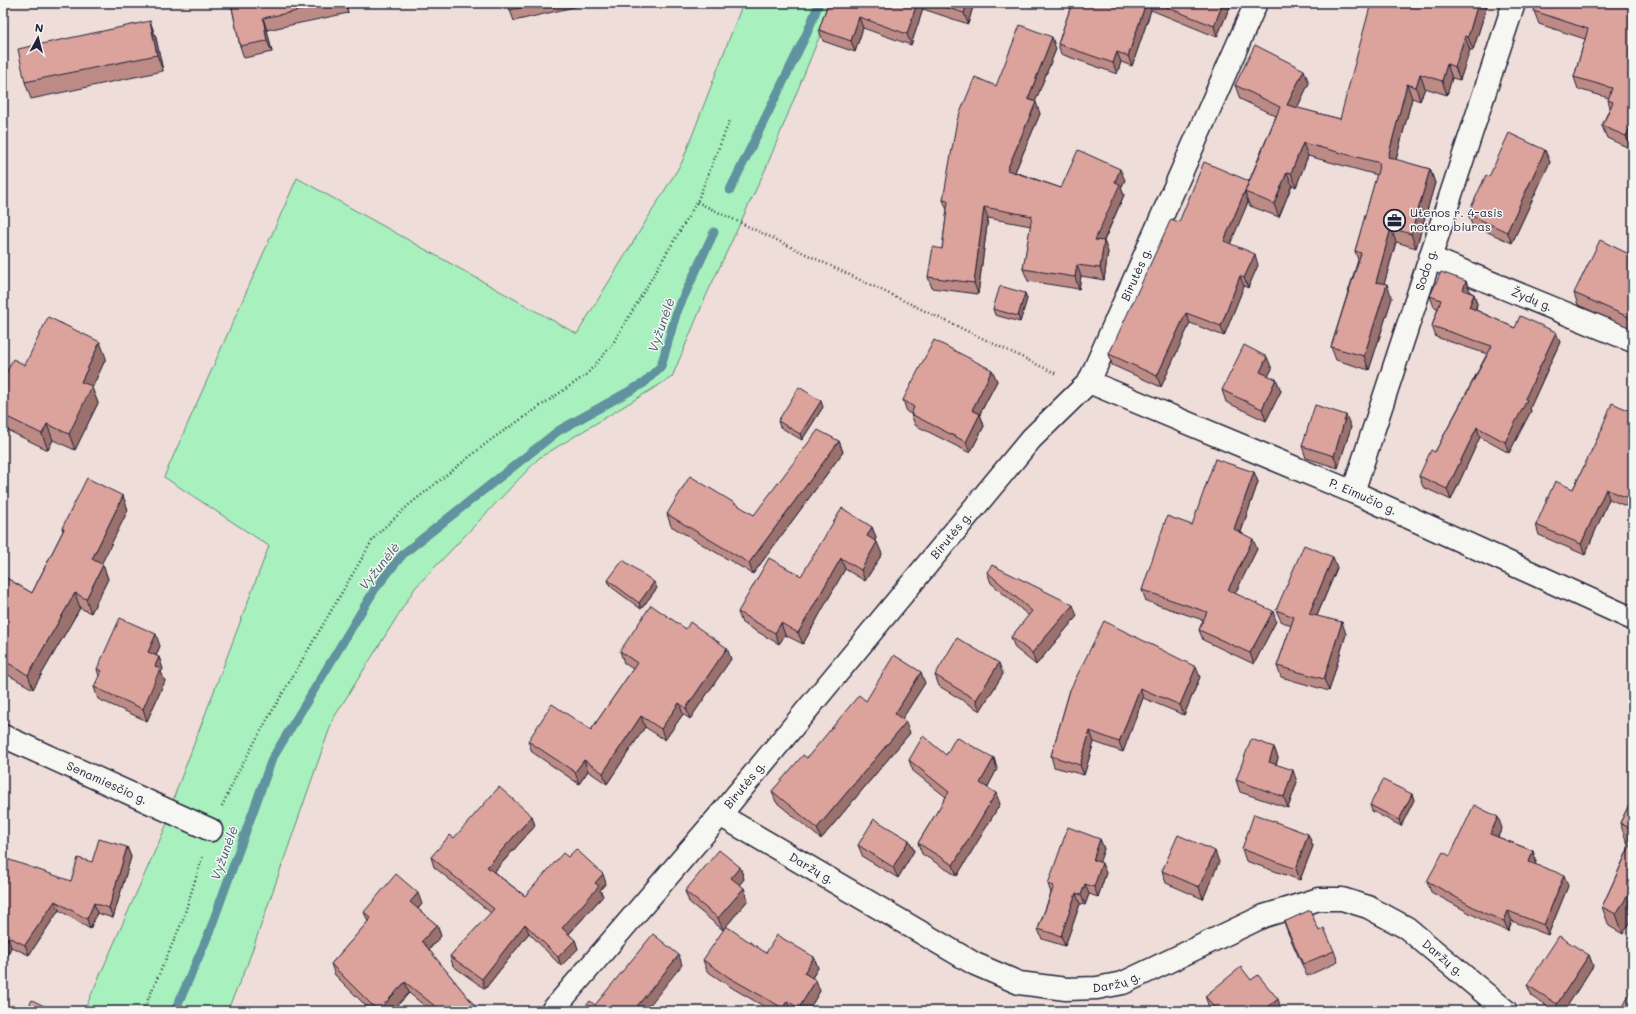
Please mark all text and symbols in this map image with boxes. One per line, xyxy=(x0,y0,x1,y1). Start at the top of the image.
north arrow xyxy=(18,18,58,58)
text: N xyxy=(34,20,44,36)
place label: Utenos r. 4-asis notaro biuras xyxy=(1410,204,1503,234)
office icon: Utenos r. 4-asis notaro biuras xyxy=(1381,207,1407,233)
street label: Birutės g. xyxy=(1117,245,1154,303)
street label: Sodo g. xyxy=(1411,247,1440,292)
street label: Žydų g. xyxy=(1509,283,1555,314)
water label: Vyžunėlė xyxy=(643,295,678,354)
street label: P. Eimučio g. xyxy=(1327,474,1400,518)
street label: Birutės g. xyxy=(926,508,975,562)
water label: Vyžunėlė xyxy=(354,538,403,593)
street label: Senamiesčio g. xyxy=(64,757,150,807)
street label: Birutės g. xyxy=(720,757,768,811)
water label: Vyžunėlė xyxy=(206,823,241,882)
street label: Daržų g. xyxy=(787,848,837,887)
street label: Daržų g. xyxy=(1419,935,1467,979)
street label: Daržų g. xyxy=(1092,967,1143,995)

